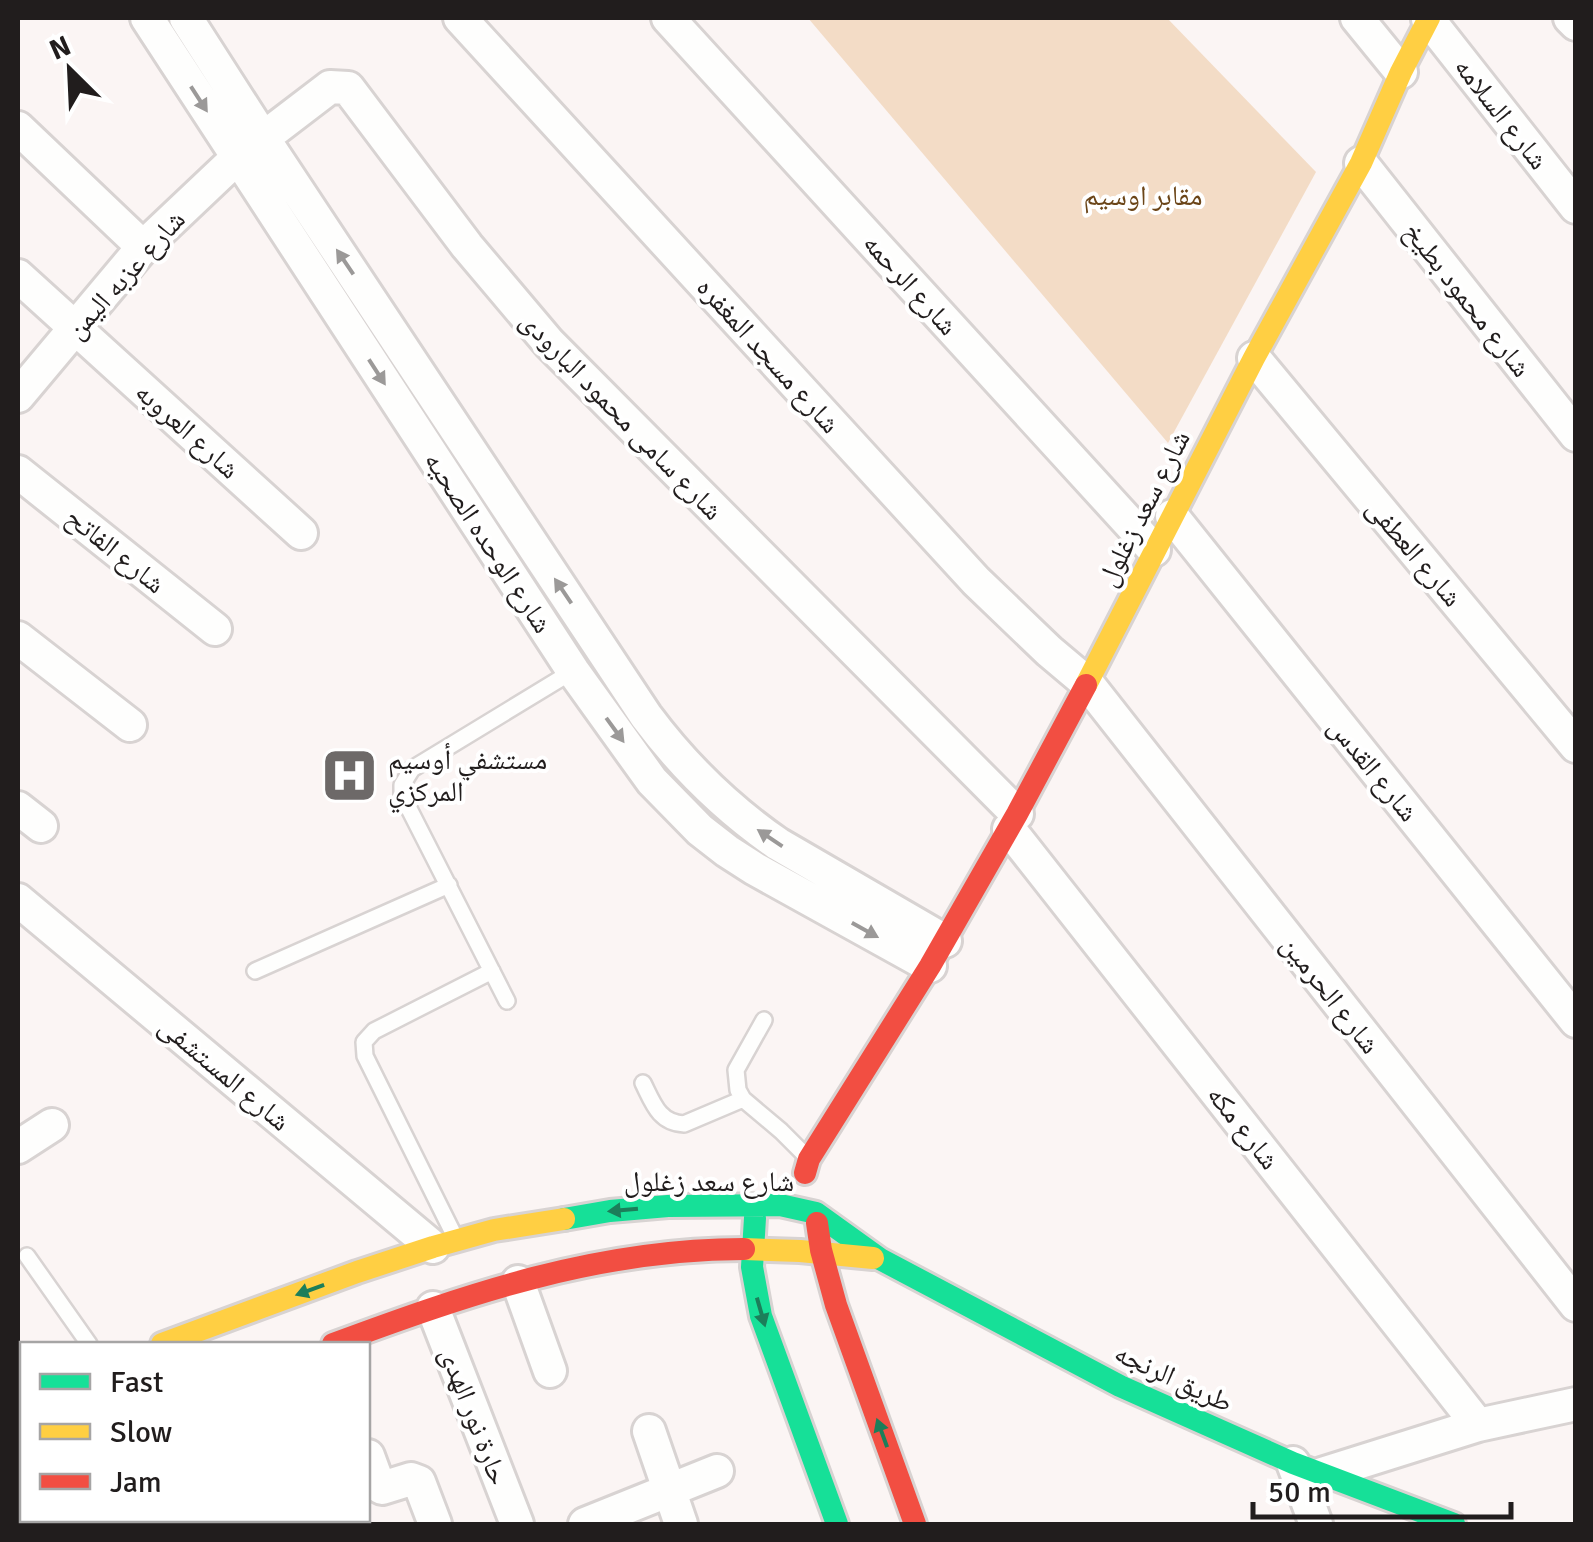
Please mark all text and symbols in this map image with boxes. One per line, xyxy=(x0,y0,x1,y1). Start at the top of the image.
north arrow xyxy=(20,20,120,120)
text: N xyxy=(44,29,76,68)
street label: شارع السلامه xyxy=(1447,51,1556,177)
one-way arrow xyxy=(190,86,208,113)
park label: مقابر اوسيم xyxy=(1084,179,1202,214)
street label: شارع عزبه اليمن xyxy=(59,203,193,346)
street label: شارع محمود بطيخ xyxy=(1396,215,1538,384)
street label: شارع الرحمه xyxy=(856,227,965,343)
one-way arrow xyxy=(336,248,355,276)
street label: شارع مسجد المغفره xyxy=(689,271,847,441)
street label: شارع سامى محمود البارودى xyxy=(513,304,730,527)
one-way arrow xyxy=(367,358,386,385)
street label: شارع العروبه xyxy=(128,375,246,486)
street label: شارع سعد زغلول xyxy=(1090,425,1198,592)
street label: شارع الوحده الصحيه xyxy=(417,445,559,640)
street label: شارع العطفى xyxy=(1359,491,1469,614)
street label: شارع الفاتح xyxy=(59,500,172,601)
one-way arrow xyxy=(555,578,573,605)
street label: شارع القدس xyxy=(1321,711,1426,829)
one-way arrow xyxy=(605,716,624,743)
place label: مستشفي أوسيم المركزي xyxy=(388,742,547,814)
hospital icon: مستشفي أوسيم المركزي xyxy=(319,745,379,805)
one-way arrow xyxy=(757,829,784,849)
one-way arrow xyxy=(850,922,879,939)
street label: شارع الحرمين xyxy=(1273,929,1387,1061)
street label: شارع المستشفى xyxy=(152,1009,297,1138)
street label: شارع مكه xyxy=(1200,1079,1287,1177)
street label: شارع سعد زغلول xyxy=(624,1165,794,1199)
one-way arrow xyxy=(607,1202,639,1218)
one-way arrow xyxy=(294,1283,324,1298)
one-way arrow xyxy=(754,1297,769,1328)
street label: طريق الرنجه xyxy=(1109,1336,1238,1420)
legend xyxy=(20,1342,370,1522)
street label: حارة نور الهدى xyxy=(432,1343,516,1490)
text: Fast xyxy=(110,1364,163,1401)
text: Slow xyxy=(110,1414,172,1451)
one-way arrow xyxy=(874,1417,889,1447)
scale bar xyxy=(1253,1457,1510,1519)
text: Jam xyxy=(110,1464,162,1501)
text: 50 m xyxy=(1268,1474,1331,1511)

